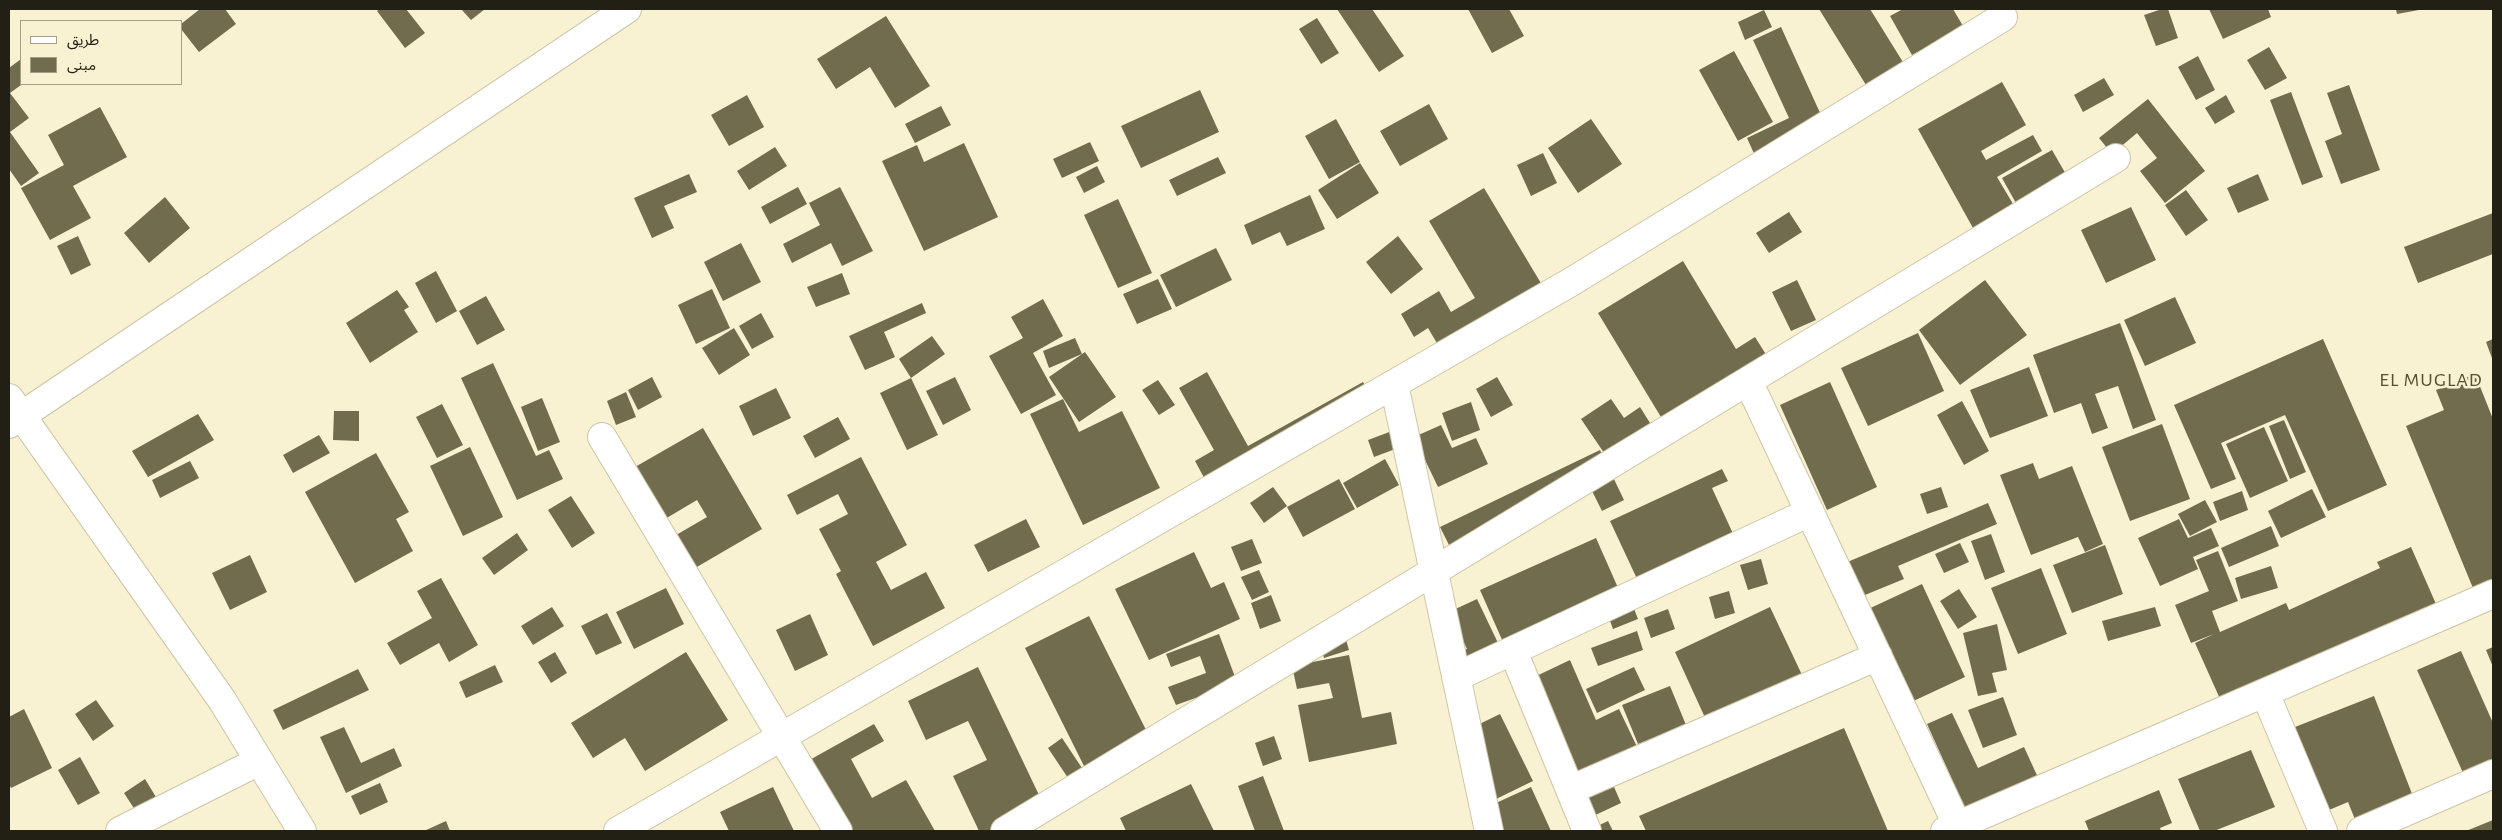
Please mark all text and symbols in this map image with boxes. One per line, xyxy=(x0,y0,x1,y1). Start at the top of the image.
legend xyxy=(20,20,182,85)
text: طريق xyxy=(67,33,99,48)
text: مبنى xyxy=(67,58,96,73)
district label: EL MUGLAD xyxy=(2378,368,2484,392)

